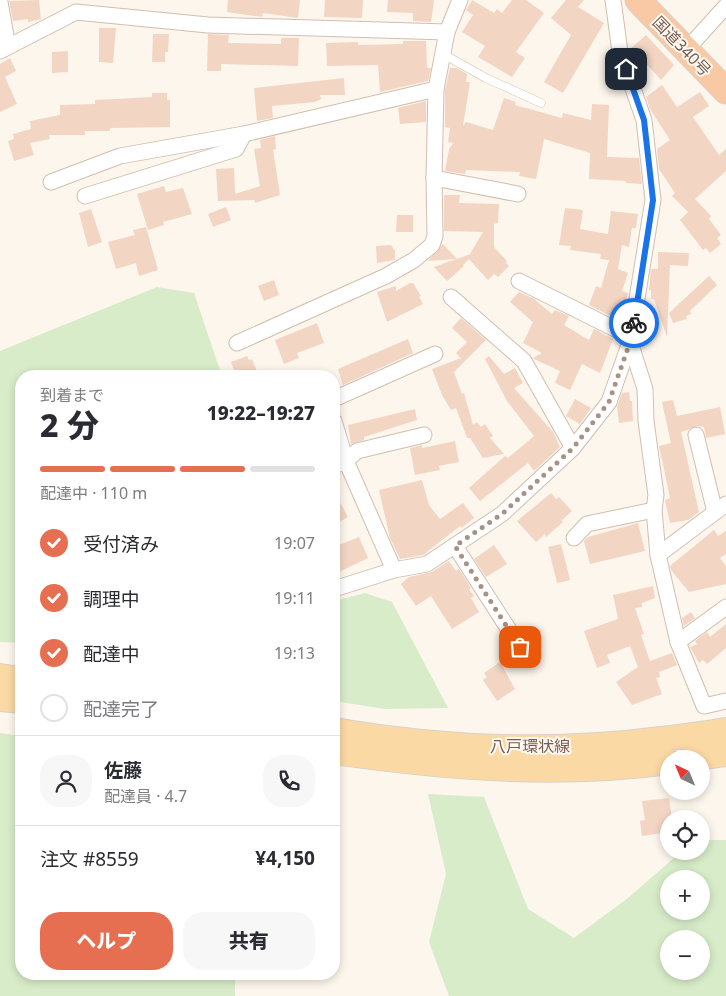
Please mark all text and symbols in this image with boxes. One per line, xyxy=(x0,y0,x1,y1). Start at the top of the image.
street label: 国道340号 xyxy=(648,11,716,81)
pin xyxy=(605,48,647,90)
icon: home xyxy=(612,55,640,83)
courier xyxy=(609,298,659,348)
icon: bike xyxy=(620,309,648,337)
text: 到着まで xyxy=(40,384,104,406)
text: 19:22–19:27 xyxy=(207,400,315,426)
text: 2 分 xyxy=(40,403,99,446)
text: 配達中 · 110 m xyxy=(40,482,147,504)
icon: check xyxy=(40,529,68,557)
text: 受付済み xyxy=(83,531,159,557)
text: 19:07 xyxy=(274,532,315,554)
icon: check xyxy=(40,584,68,612)
text: 調理中 xyxy=(83,586,140,612)
text: 19:11 xyxy=(274,587,315,609)
pin xyxy=(499,626,541,668)
icon: bag xyxy=(506,633,534,661)
icon: check xyxy=(40,639,68,667)
text: 配達中 xyxy=(83,641,140,667)
text: 19:13 xyxy=(274,642,315,664)
text: 配達完了 xyxy=(83,696,159,722)
street label: 八戸環状線 xyxy=(490,735,570,757)
north arrow xyxy=(660,750,710,800)
map controls xyxy=(660,750,710,980)
button: person xyxy=(40,755,92,807)
button: phone xyxy=(263,755,315,807)
text: 佐藤 xyxy=(104,757,142,783)
text: 配達員 · 4.7 xyxy=(104,785,187,807)
button: locate xyxy=(660,810,710,860)
text: ¥4,150 xyxy=(255,845,315,871)
text: 注文 #8559 xyxy=(40,846,139,872)
button: + xyxy=(660,870,710,920)
button: ヘルプ xyxy=(40,912,173,970)
button: 共有 xyxy=(183,912,315,970)
button: − xyxy=(660,930,710,980)

